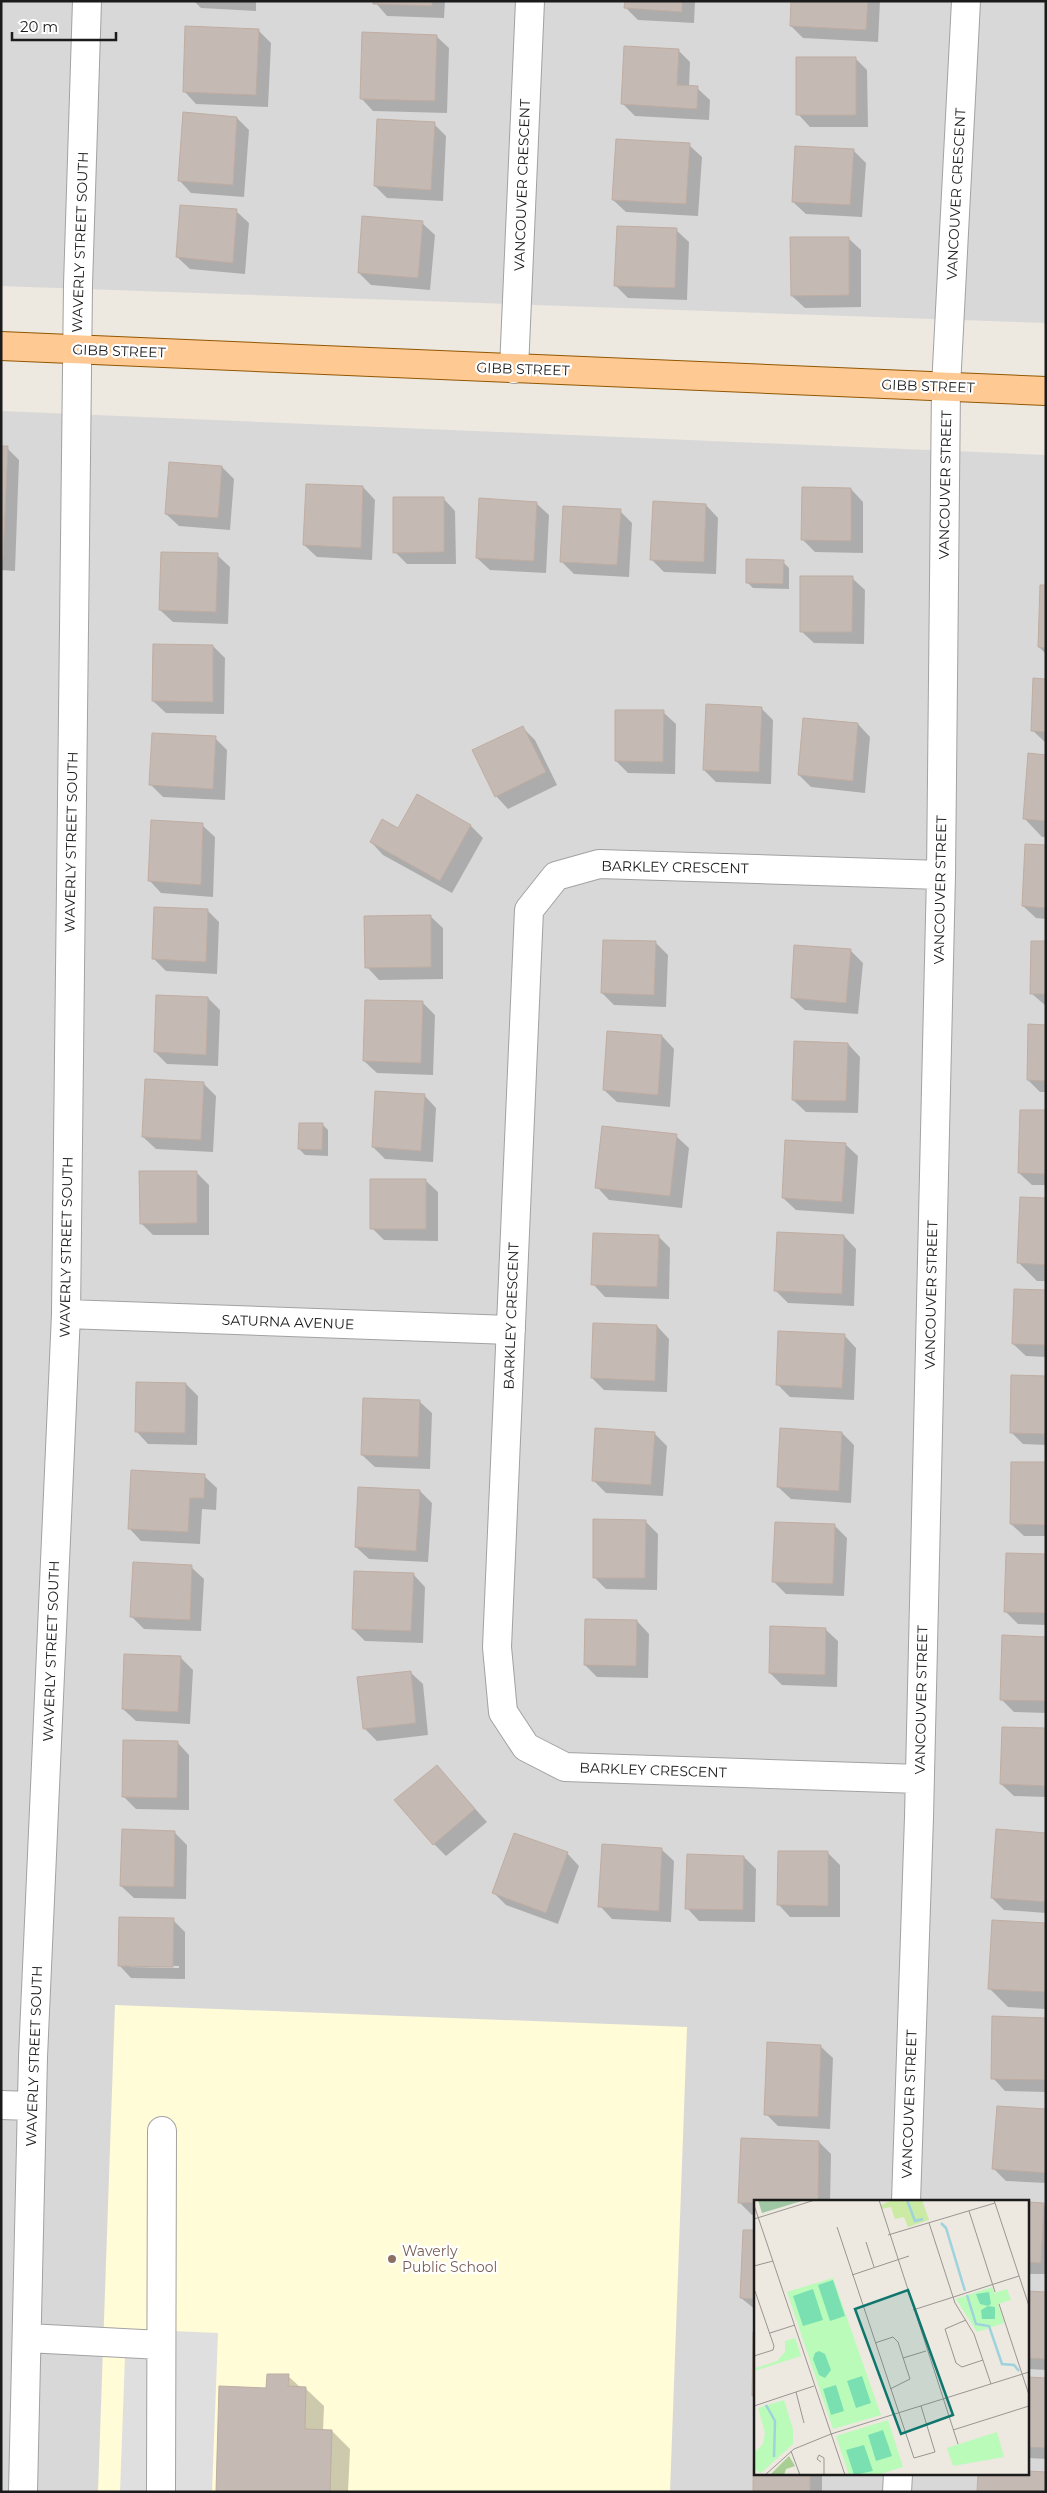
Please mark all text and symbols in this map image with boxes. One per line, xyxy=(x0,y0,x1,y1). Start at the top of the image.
scale bar xyxy=(12,10,116,42)
text: 20 m xyxy=(20,17,58,36)
street label: VANCOUVER CRESCENT xyxy=(510,99,534,271)
street label: VANCOUVER CRESCENT xyxy=(943,107,969,281)
street label: WAVERLY STREET SOUTH xyxy=(68,151,92,333)
street label: GIBB STREET xyxy=(72,340,166,362)
street label: GIBB STREET xyxy=(476,358,570,380)
street label: GIBB STREET xyxy=(881,375,975,397)
street label: VANCOUVER STREET xyxy=(935,410,955,560)
street label: WAVERLY STREET SOUTH xyxy=(60,751,82,933)
street label: VANCOUVER STREET xyxy=(930,815,950,965)
street label: BARKLEY CRESCENT xyxy=(601,857,749,877)
street label: WAVERLY STREET SOUTH xyxy=(55,1156,77,1338)
street label: VANCOUVER STREET xyxy=(921,1220,941,1370)
street label: BARKLEY CRESCENT xyxy=(499,1242,523,1390)
street label: SATURNA AVENUE xyxy=(221,1311,355,1333)
street label: WAVERLY STREET SOUTH xyxy=(39,1560,63,1742)
street label: VANCOUVER STREET xyxy=(911,1625,931,1775)
street label: BARKLEY CRESCENT xyxy=(579,1758,727,1782)
street label: WAVERLY STREET SOUTH xyxy=(22,1965,46,2147)
street label: VANCOUVER STREET xyxy=(897,2029,921,2179)
inset map xyxy=(754,2200,1030,2476)
place label: Waverly Public School xyxy=(402,2242,497,2276)
marker: Waverly Public School xyxy=(386,2253,398,2265)

